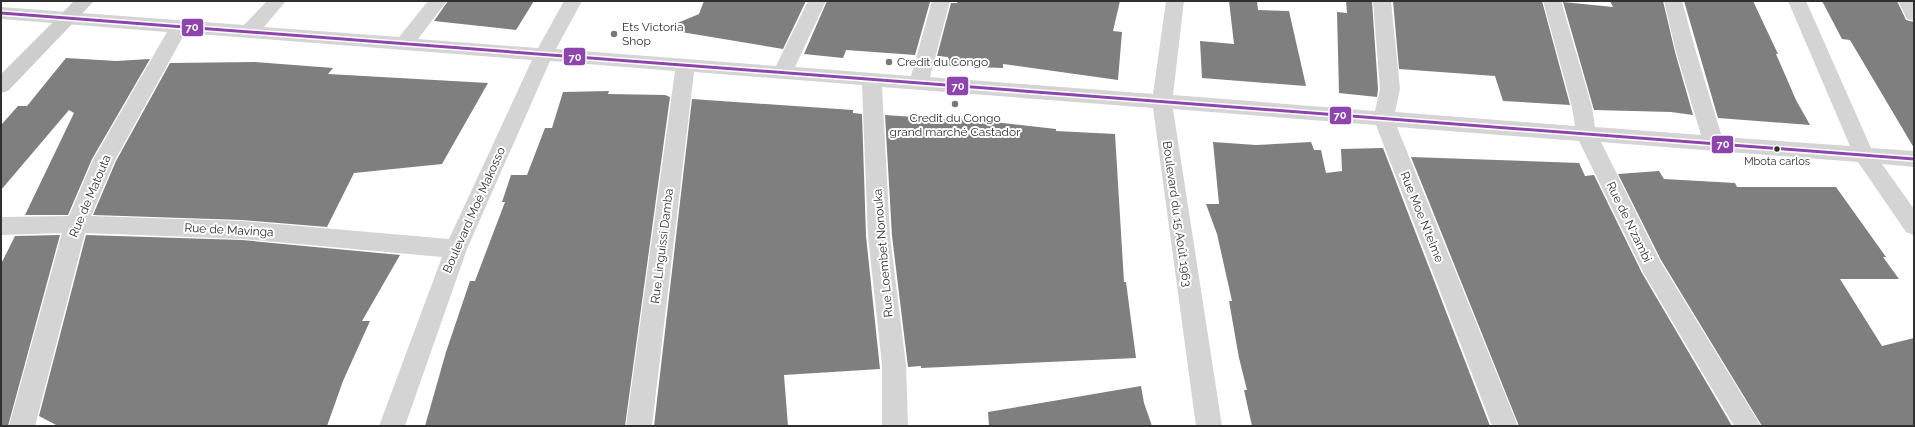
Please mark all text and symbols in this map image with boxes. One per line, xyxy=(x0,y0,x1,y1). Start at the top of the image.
line badge: 70 xyxy=(181,18,204,37)
place label: Ets Victoria Shop xyxy=(622,20,683,48)
text: 70 xyxy=(186,21,199,34)
marker: Ets Victoria Shop xyxy=(609,29,619,39)
line badge: 70 xyxy=(563,47,586,66)
text: 70 xyxy=(569,51,582,64)
place label: Credit du Congo xyxy=(897,55,988,69)
marker: Credit du Congo xyxy=(884,57,894,67)
line badge: 70 xyxy=(946,76,969,96)
text: 70 xyxy=(952,80,965,93)
marker: Credit du Congo grand marché Castador xyxy=(950,99,960,109)
line badge: 70 xyxy=(1329,106,1352,125)
text: 70 xyxy=(1334,109,1347,122)
place label: Credit du Congo grand marché Castador xyxy=(890,111,1021,139)
line badge: 70 xyxy=(1711,135,1734,154)
text: 70 xyxy=(1717,138,1730,151)
street label: Boulevard du 15 Août 1963 xyxy=(1160,140,1194,288)
marker: Mbota carlos xyxy=(1772,144,1782,154)
street label: Boulevard Moé Makosso xyxy=(440,145,508,275)
street label: Rue de Matouta xyxy=(66,153,114,239)
place label: Mbota carlos xyxy=(1744,155,1810,168)
street label: Rue Moe N'telme xyxy=(1397,170,1447,264)
street label: Rue de N'zambi xyxy=(1603,180,1655,264)
street label: Rue Linguissi Damba xyxy=(648,188,676,304)
street label: Rue Loembet Nonouka xyxy=(870,188,896,318)
street label: Rue de Mavinga xyxy=(184,221,274,239)

